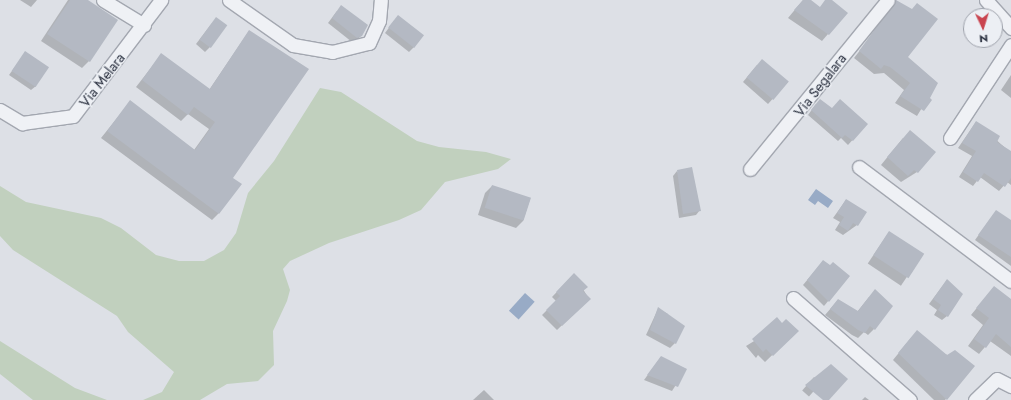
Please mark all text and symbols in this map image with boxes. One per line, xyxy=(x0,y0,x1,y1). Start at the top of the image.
north arrow xyxy=(963,8,1003,48)
text: N xyxy=(979,31,989,47)
street label: Via Melara xyxy=(76,50,128,110)
street label: Via Segalara xyxy=(790,50,850,120)

